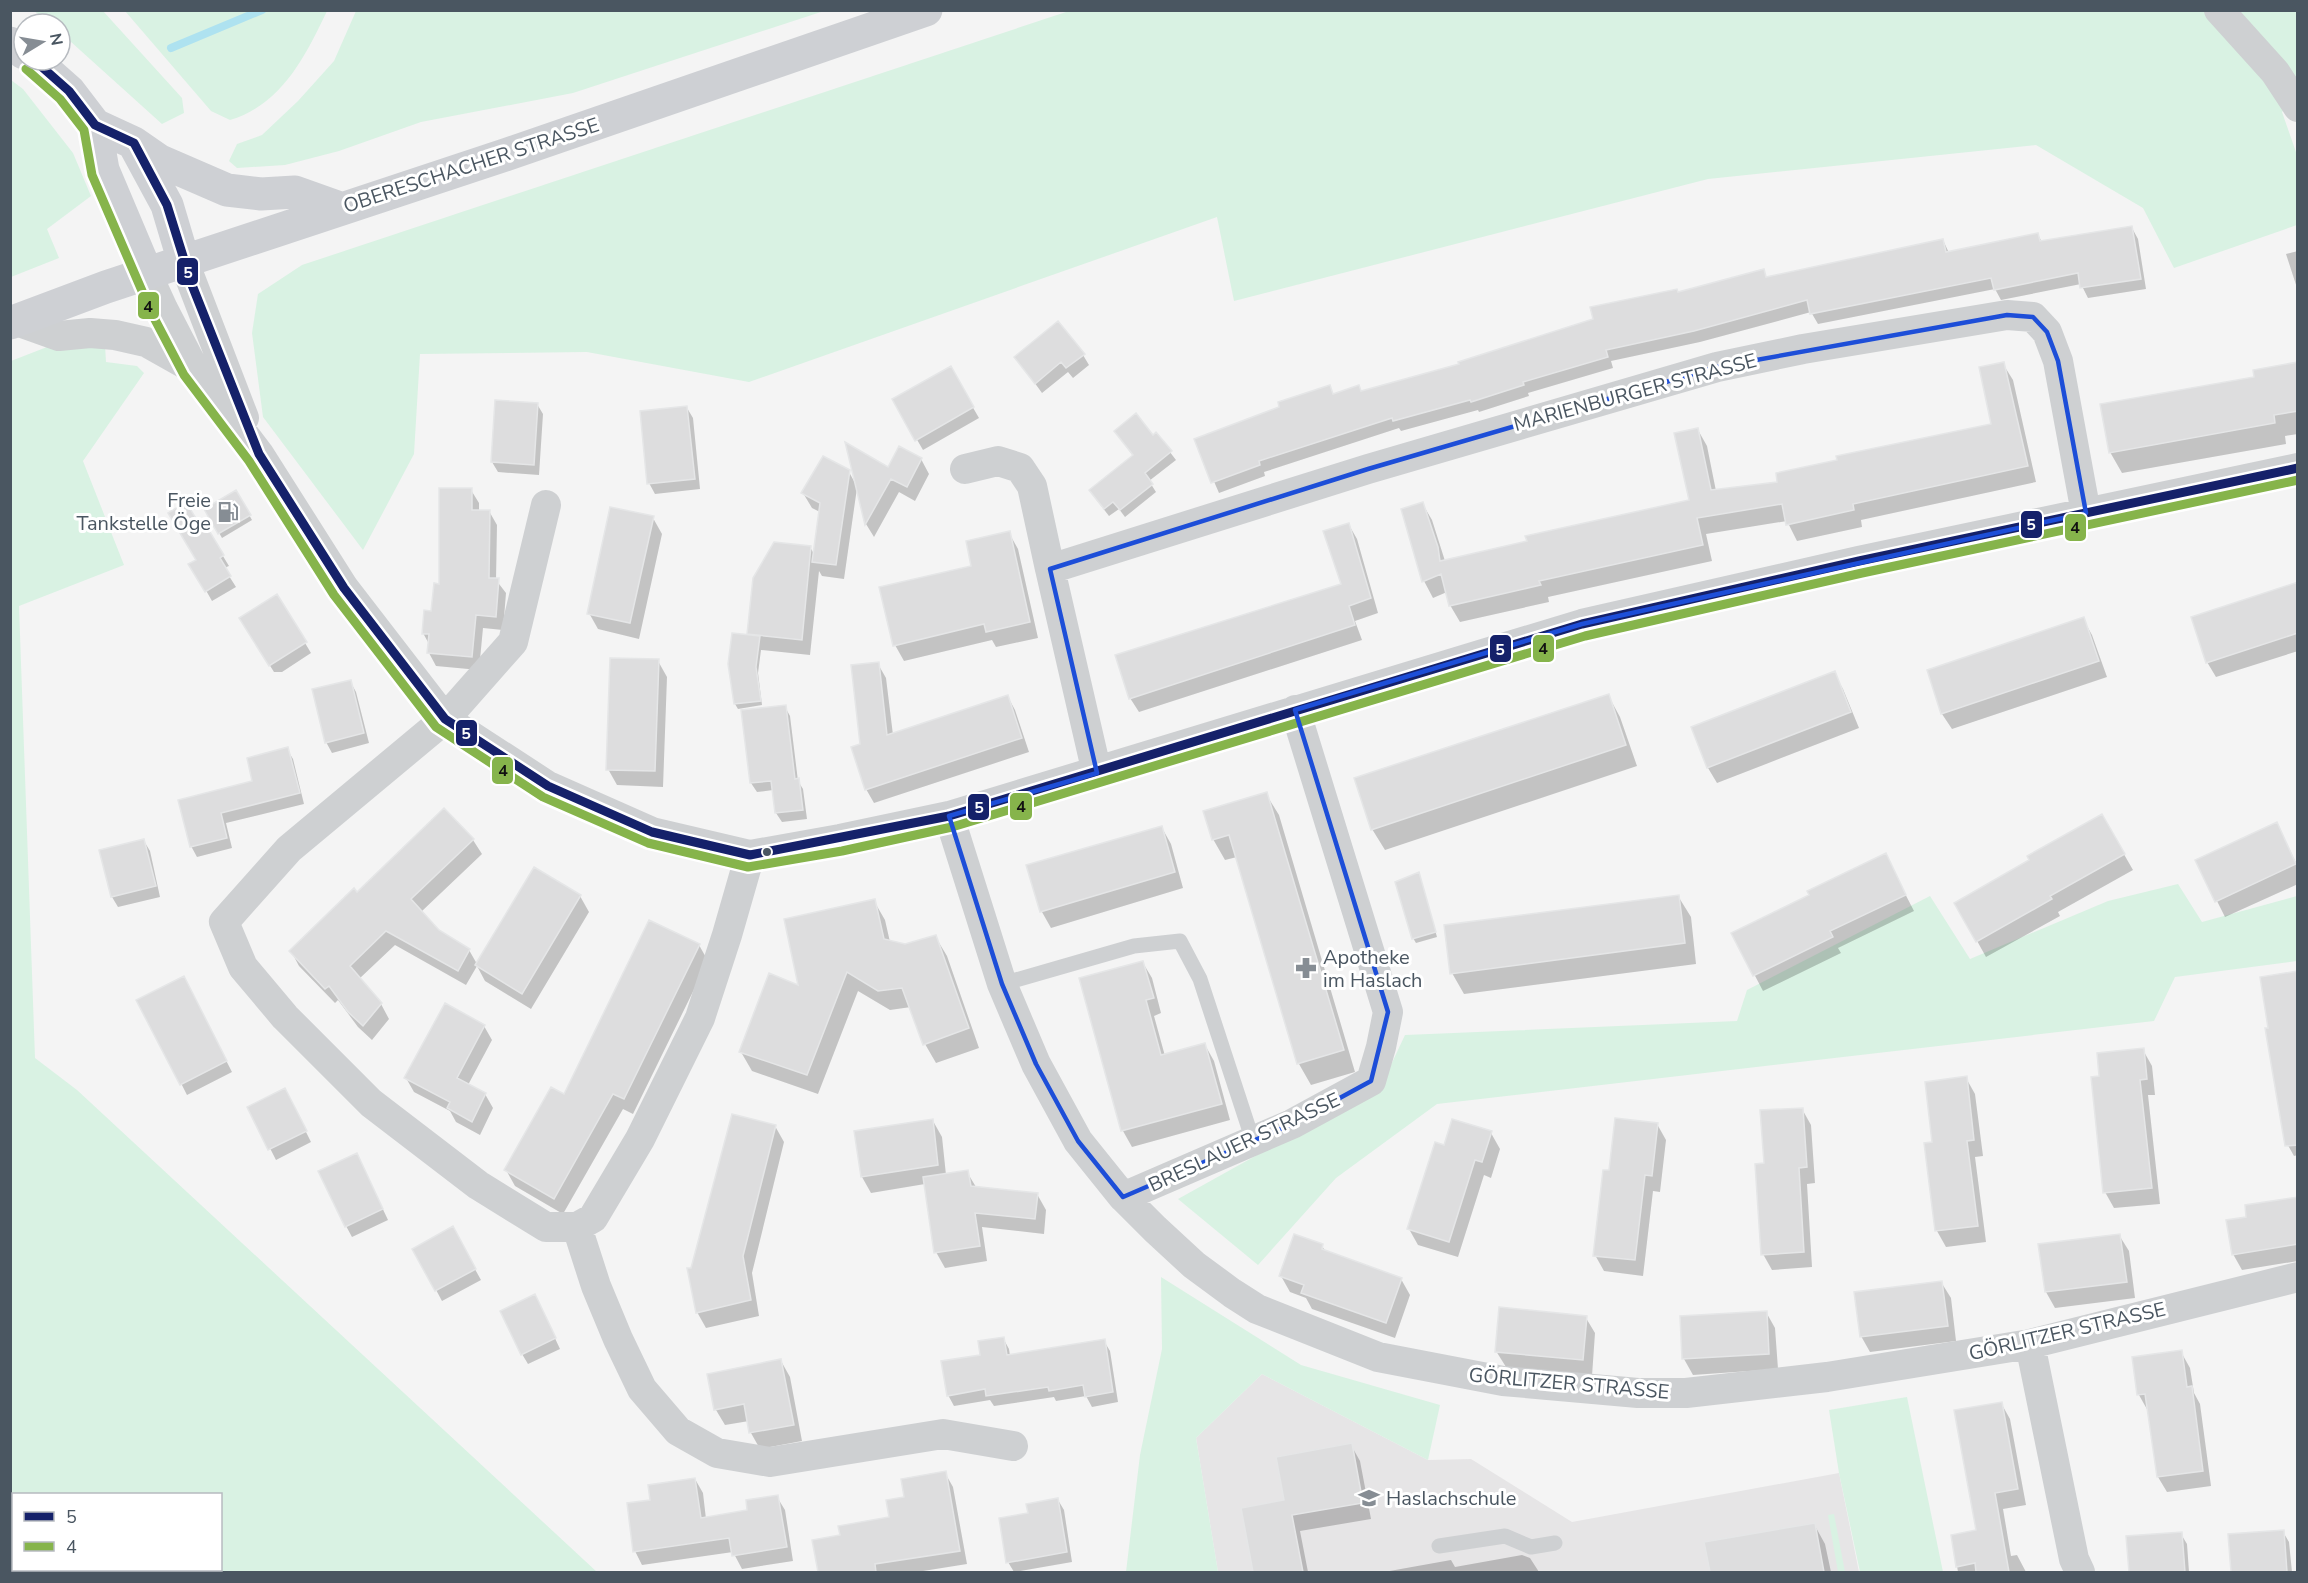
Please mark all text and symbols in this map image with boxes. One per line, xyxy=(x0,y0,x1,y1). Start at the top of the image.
north arrow xyxy=(12,12,72,72)
text: N xyxy=(44,31,68,47)
street label: OBERESCHACHER STRASSE xyxy=(340,111,603,220)
line badge: 5 xyxy=(176,257,199,286)
text: 5 xyxy=(183,262,193,284)
line badge: 4 xyxy=(137,291,160,320)
text: 4 xyxy=(143,296,153,318)
street label: MARIENBURGER STRASSE xyxy=(1511,347,1760,438)
place label: Freie Tankstelle Öge xyxy=(76,487,211,537)
fuel station icon: Freie Tankstelle Öge xyxy=(216,500,240,524)
line badge: 5 xyxy=(2020,510,2043,539)
line badge: 4 xyxy=(2064,513,2087,542)
text: 5 xyxy=(2026,514,2036,536)
text: 4 xyxy=(2070,517,2080,539)
line badge: 5 xyxy=(1489,634,1512,663)
line badge: 4 xyxy=(1532,634,1555,663)
text: 4 xyxy=(1538,638,1548,660)
text: 5 xyxy=(1495,639,1505,661)
line badge: 5 xyxy=(455,719,478,747)
text: 5 xyxy=(461,723,471,745)
line badge: 4 xyxy=(491,756,514,785)
text: 4 xyxy=(498,760,508,782)
line badge: 4 xyxy=(1009,792,1033,821)
line badge: 5 xyxy=(967,793,990,821)
text: 4 xyxy=(1016,796,1026,818)
text: 5 xyxy=(974,797,984,819)
unlabelled marker xyxy=(761,846,773,858)
place label: Apotheke im Haslach xyxy=(1323,944,1422,994)
pharmacy icon: Apotheke im Haslach xyxy=(1294,956,1318,980)
street label: BRESLAUER STRASSE xyxy=(1144,1086,1344,1199)
street label: GÖRLITZER STRASSE xyxy=(1966,1296,2168,1367)
street label: GÖRLITZER STRASSE xyxy=(1468,1361,1670,1406)
place label: Haslachschule xyxy=(1386,1485,1517,1512)
school or university icon: Haslachschule xyxy=(1357,1486,1381,1510)
legend xyxy=(12,1493,222,1571)
text: 5 xyxy=(66,1505,77,1529)
text: 4 xyxy=(66,1535,77,1559)

